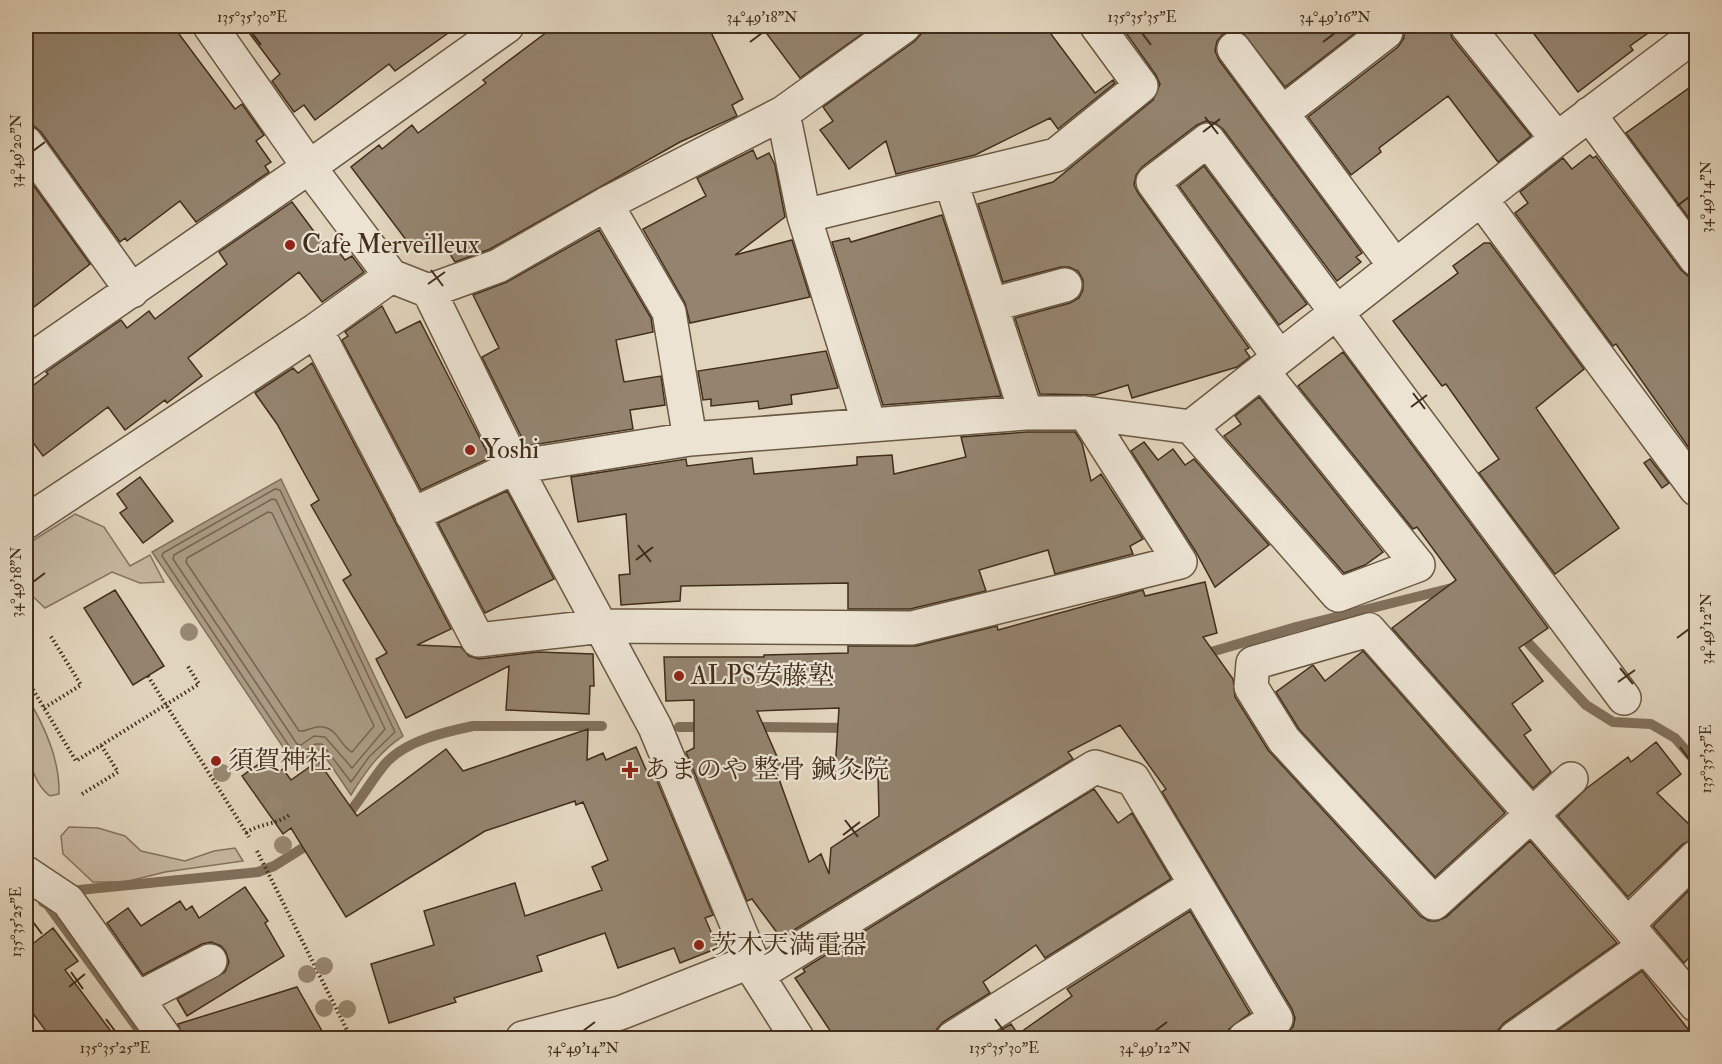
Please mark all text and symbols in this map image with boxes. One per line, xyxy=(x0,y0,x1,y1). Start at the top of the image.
text: 135°35'30"E xyxy=(217,8,287,27)
text: 34°49'18"N xyxy=(726,8,798,27)
text: 135°35'35"E xyxy=(1108,8,1177,27)
text: 34°49'16"N xyxy=(1299,8,1371,27)
text: 34°49'20"N xyxy=(7,113,26,188)
text: 34°49'14"N xyxy=(1697,160,1716,233)
place label: Cafe Merveilleux xyxy=(302,229,480,261)
marker: Cafe Merveilleux xyxy=(283,238,297,252)
place label: Yoshi xyxy=(482,434,539,466)
marker: Yoshi xyxy=(463,443,477,457)
text: 34°49'18"N xyxy=(7,546,26,618)
text: 34°49'12"N xyxy=(1697,593,1716,665)
place label: ALPS安藤塾 xyxy=(690,660,834,692)
marker: ALPS安藤塾 xyxy=(672,669,686,683)
text: 135°35'35"E xyxy=(1697,724,1716,793)
place label: 須賀神社 xyxy=(228,745,332,777)
marker: 須賀神社 xyxy=(209,754,223,768)
place label: あまのや 整骨 鍼灸院 xyxy=(644,754,889,786)
marker: あまのや 整骨 鍼灸院 xyxy=(621,761,639,779)
text: 135°35'25"E xyxy=(7,886,26,957)
place label: 茨木天満電器 xyxy=(711,929,867,961)
marker: 茨木天満電器 xyxy=(692,938,706,952)
text: 135°35'25"E xyxy=(80,1039,151,1058)
text: 34°49'14"N xyxy=(547,1039,620,1058)
text: 135°35'30"E xyxy=(969,1039,1039,1058)
text: 34°49'12"N xyxy=(1119,1039,1191,1058)

